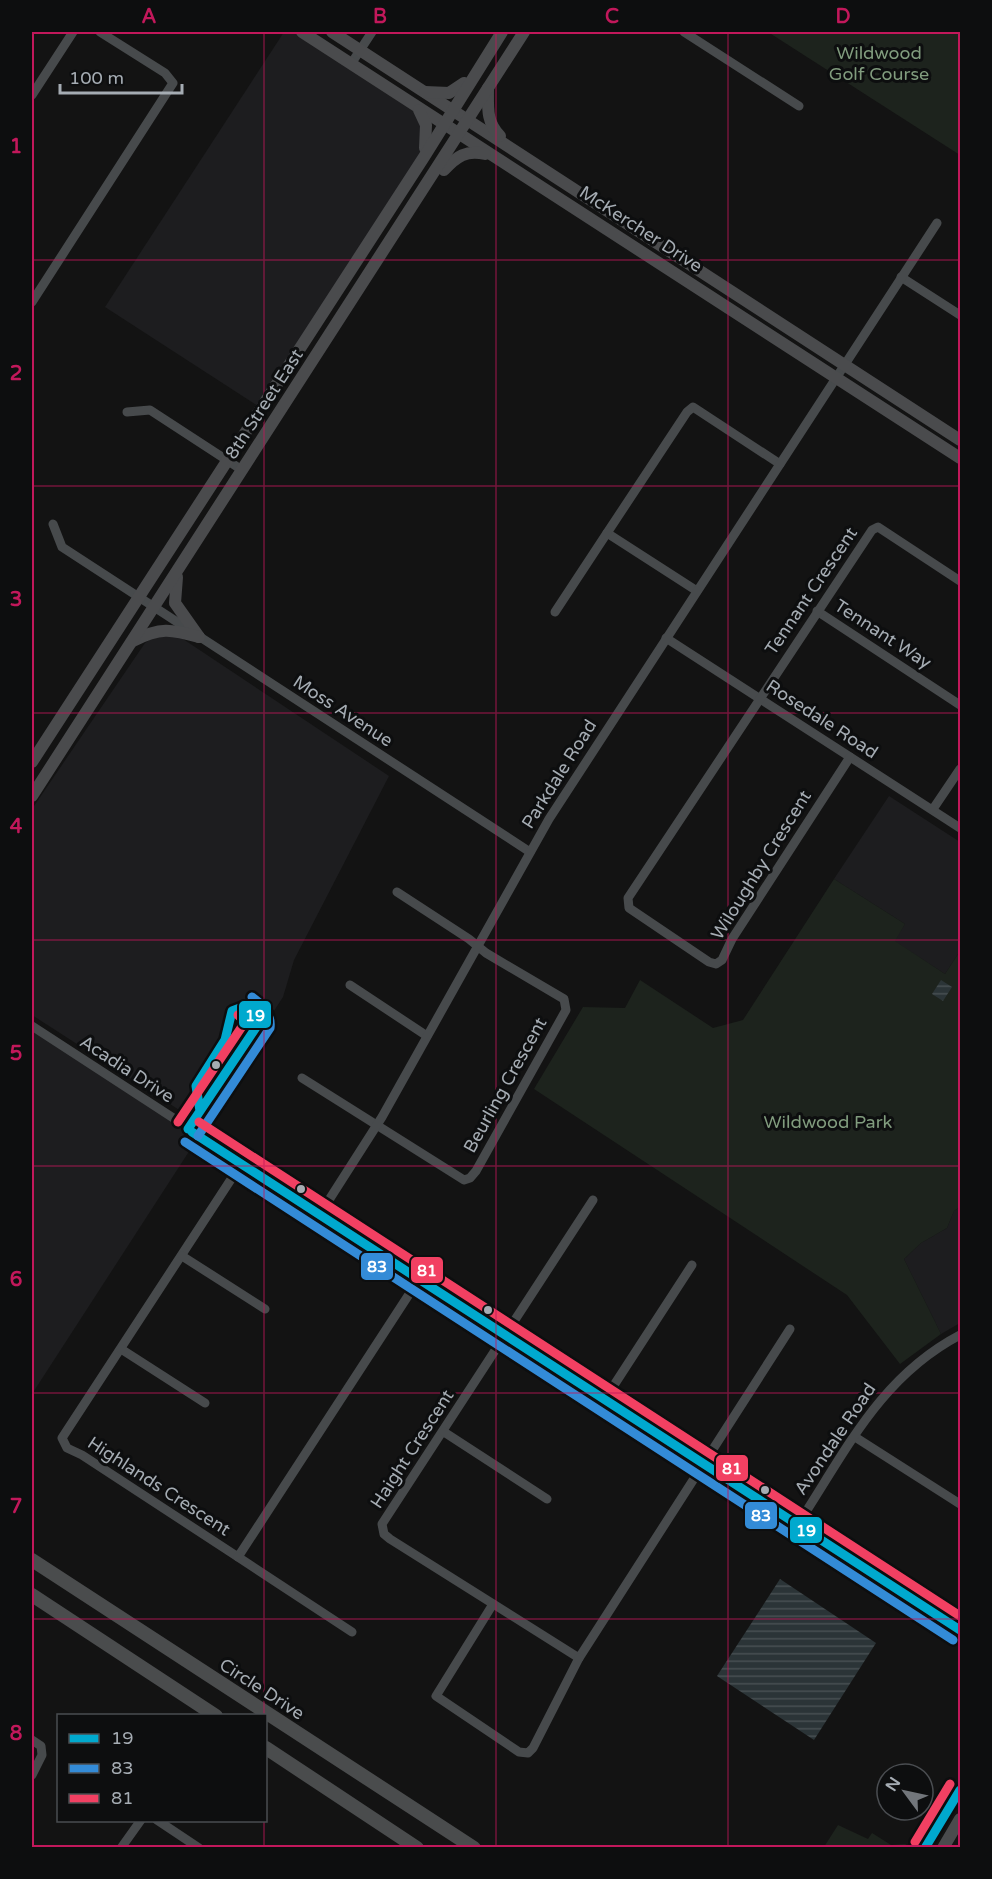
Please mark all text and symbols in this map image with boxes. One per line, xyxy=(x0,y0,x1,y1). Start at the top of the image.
text: A xyxy=(142,5,157,29)
text: B xyxy=(373,5,387,29)
text: C xyxy=(605,5,619,29)
text: D xyxy=(835,5,851,29)
park label: Wildwood Golf Course xyxy=(829,42,929,85)
scale bar xyxy=(60,57,182,95)
text: 100 m xyxy=(69,67,124,89)
text: 1 xyxy=(10,135,22,159)
street label: McKercher Drive xyxy=(575,181,707,277)
street label: 8th Street East xyxy=(220,345,308,463)
text: 2 xyxy=(10,362,22,386)
street label: Tennant Crescent xyxy=(760,523,862,659)
text: 3 xyxy=(10,588,22,612)
street label: Tennant Way xyxy=(830,594,936,674)
street label: Moss Avenue xyxy=(289,671,397,751)
street label: Rosedale Road xyxy=(762,675,882,763)
street label: Parkdale Road xyxy=(517,715,601,833)
street label: Wiloughby Crescent xyxy=(706,786,816,944)
text: 4 xyxy=(10,815,23,839)
line badge: 19 xyxy=(238,1000,272,1029)
text: 19 xyxy=(245,1006,265,1026)
street label: Beurling Crescent xyxy=(459,1013,551,1157)
street label: Acadia Drive xyxy=(76,1030,178,1108)
text: 5 xyxy=(10,1042,22,1066)
unlabelled marker xyxy=(210,1059,222,1071)
park label: Wildwood Park xyxy=(764,1111,893,1133)
unlabelled marker xyxy=(295,1183,307,1195)
line badge: 83 xyxy=(360,1252,394,1281)
line badge: 81 xyxy=(410,1256,444,1284)
text: 83 xyxy=(367,1257,387,1277)
text: 81 xyxy=(417,1261,437,1281)
text: 6 xyxy=(10,1268,22,1292)
unlabelled marker xyxy=(482,1304,494,1316)
street label: Avondale Road xyxy=(789,1379,881,1499)
street label: Haight Crescent xyxy=(365,1385,459,1512)
street label: Highlands Crescent xyxy=(84,1432,235,1540)
line badge: 81 xyxy=(715,1454,749,1482)
text: 81 xyxy=(722,1459,742,1479)
unlabelled marker xyxy=(759,1484,771,1496)
text: 7 xyxy=(10,1495,22,1519)
line badge: 83 xyxy=(744,1501,778,1530)
text: 83 xyxy=(751,1506,771,1526)
line badge: 19 xyxy=(789,1516,823,1544)
text: 19 xyxy=(796,1521,816,1541)
street label: Circle Drive xyxy=(215,1653,309,1725)
legend xyxy=(57,1714,267,1822)
text: 8 xyxy=(10,1722,22,1746)
text: 19 xyxy=(111,1727,134,1749)
text: 83 xyxy=(111,1757,134,1779)
north arrow xyxy=(875,1762,935,1822)
text: N xyxy=(881,1774,905,1795)
text: 81 xyxy=(111,1787,134,1809)

